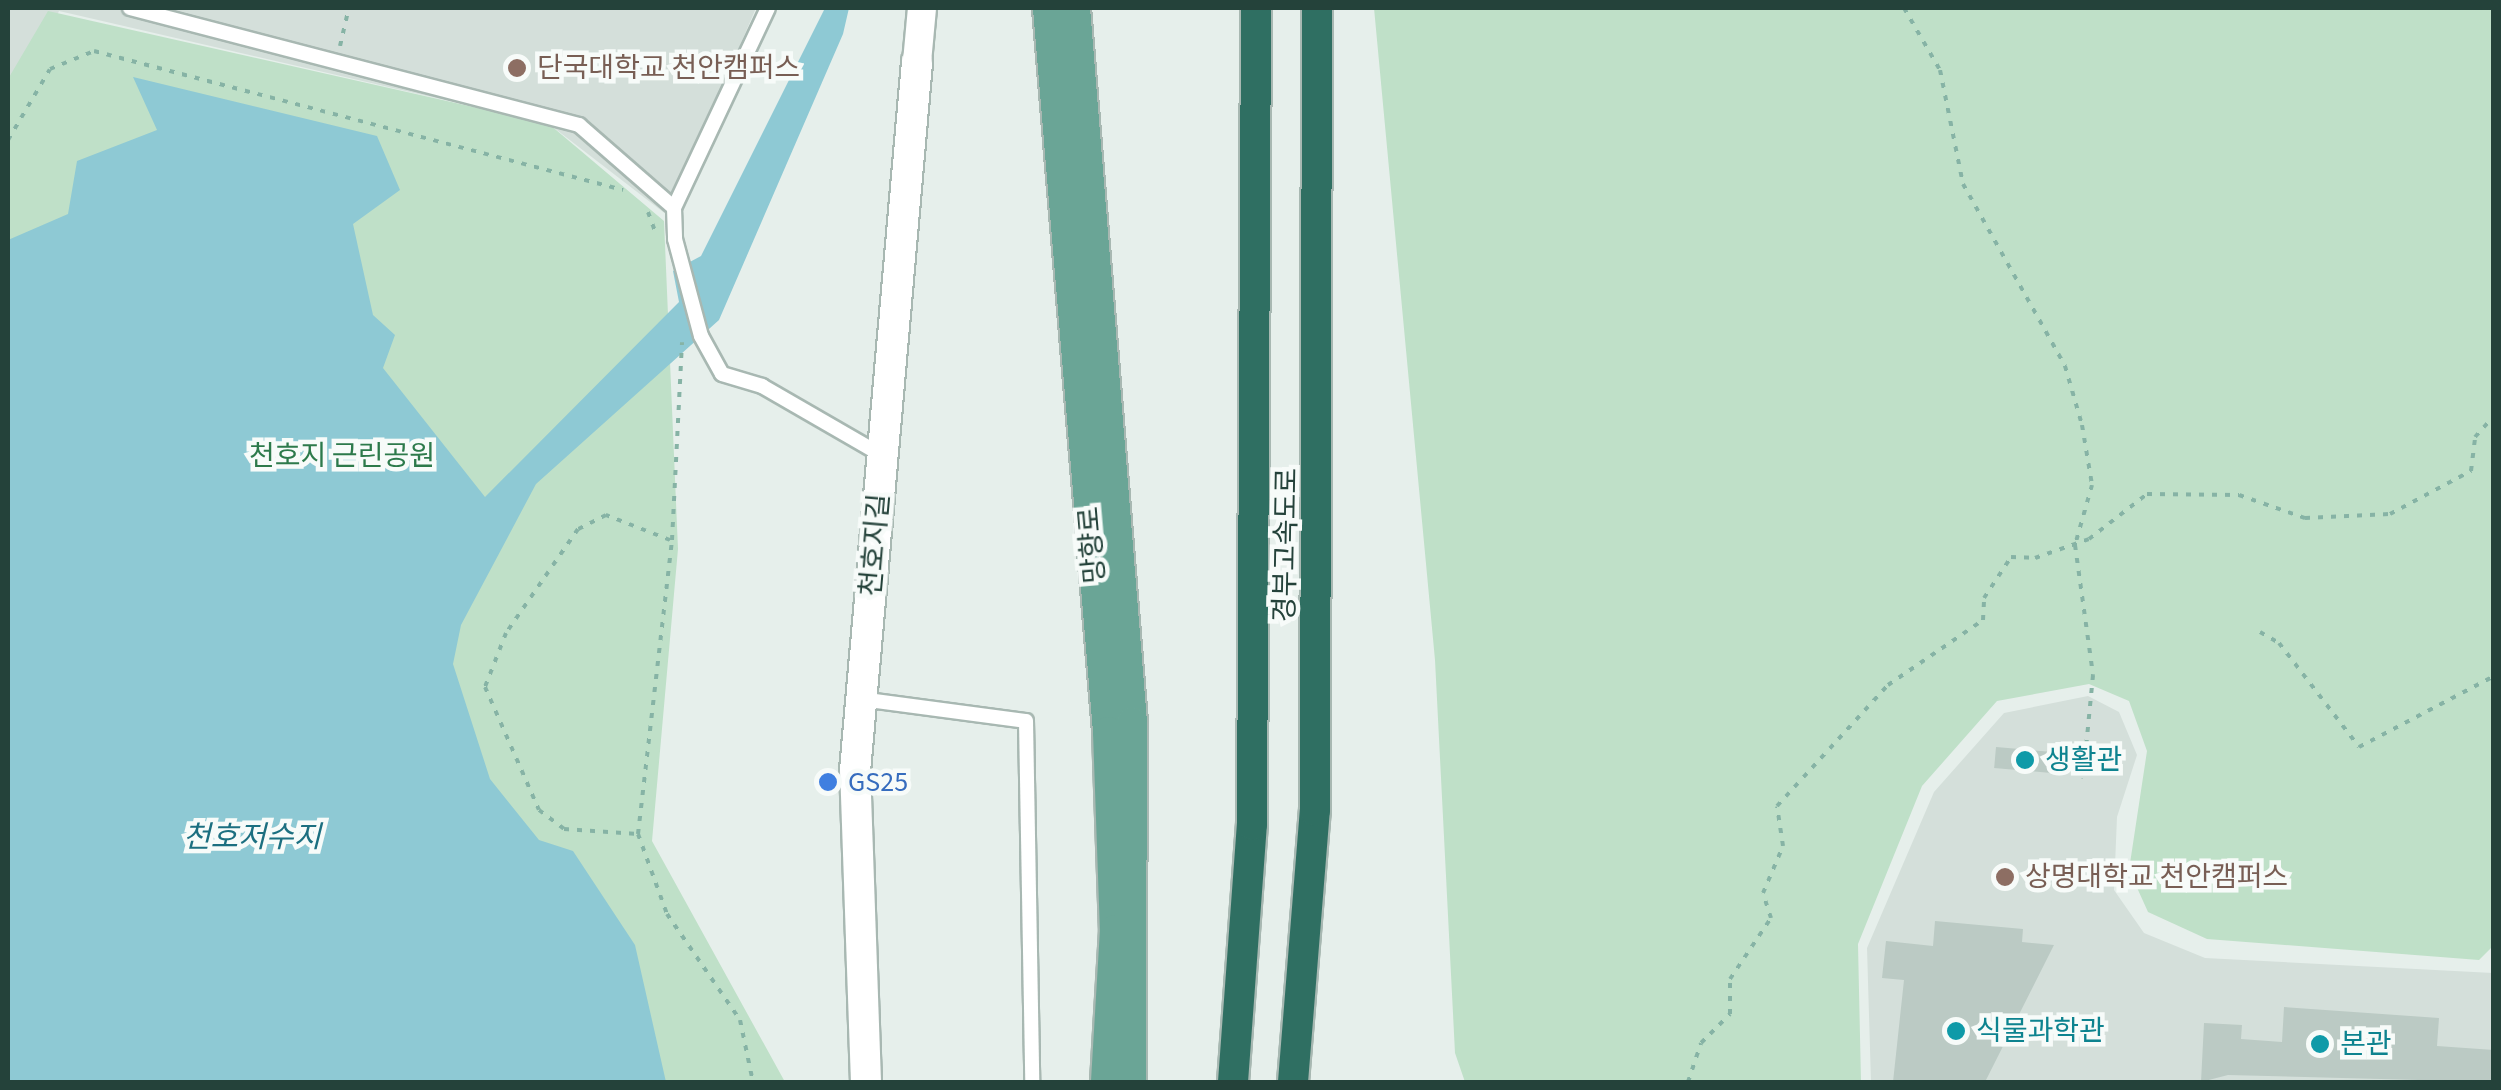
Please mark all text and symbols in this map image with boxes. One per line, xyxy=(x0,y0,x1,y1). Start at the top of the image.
place label: 단국대학교 천안캠퍼스 xyxy=(537,51,800,85)
marker: 단국대학교 천안캠퍼스 xyxy=(506,57,528,79)
park label: 천호지 근린공원 xyxy=(249,439,435,473)
street label: 경부고속도로 xyxy=(1268,467,1304,623)
street label: 천호지길 xyxy=(854,492,896,598)
street label: 망향로 xyxy=(1072,505,1112,585)
place label: 생활관 xyxy=(2045,743,2122,777)
marker: 생활관 xyxy=(2014,749,2036,771)
place label: GS25 xyxy=(848,765,908,799)
marker: GS25 xyxy=(817,771,839,793)
water label: 천호저수지 xyxy=(183,820,321,856)
place label: 상명대학교 천안캠퍼스 xyxy=(2025,860,2288,894)
marker: 상명대학교 천안캠퍼스 xyxy=(1994,866,2016,888)
place label: 식물과학관 xyxy=(1976,1014,2105,1048)
marker: 식물과학관 xyxy=(1945,1020,1967,1042)
place label: 본관 xyxy=(2340,1027,2392,1061)
marker: 본관 xyxy=(2309,1033,2331,1055)

